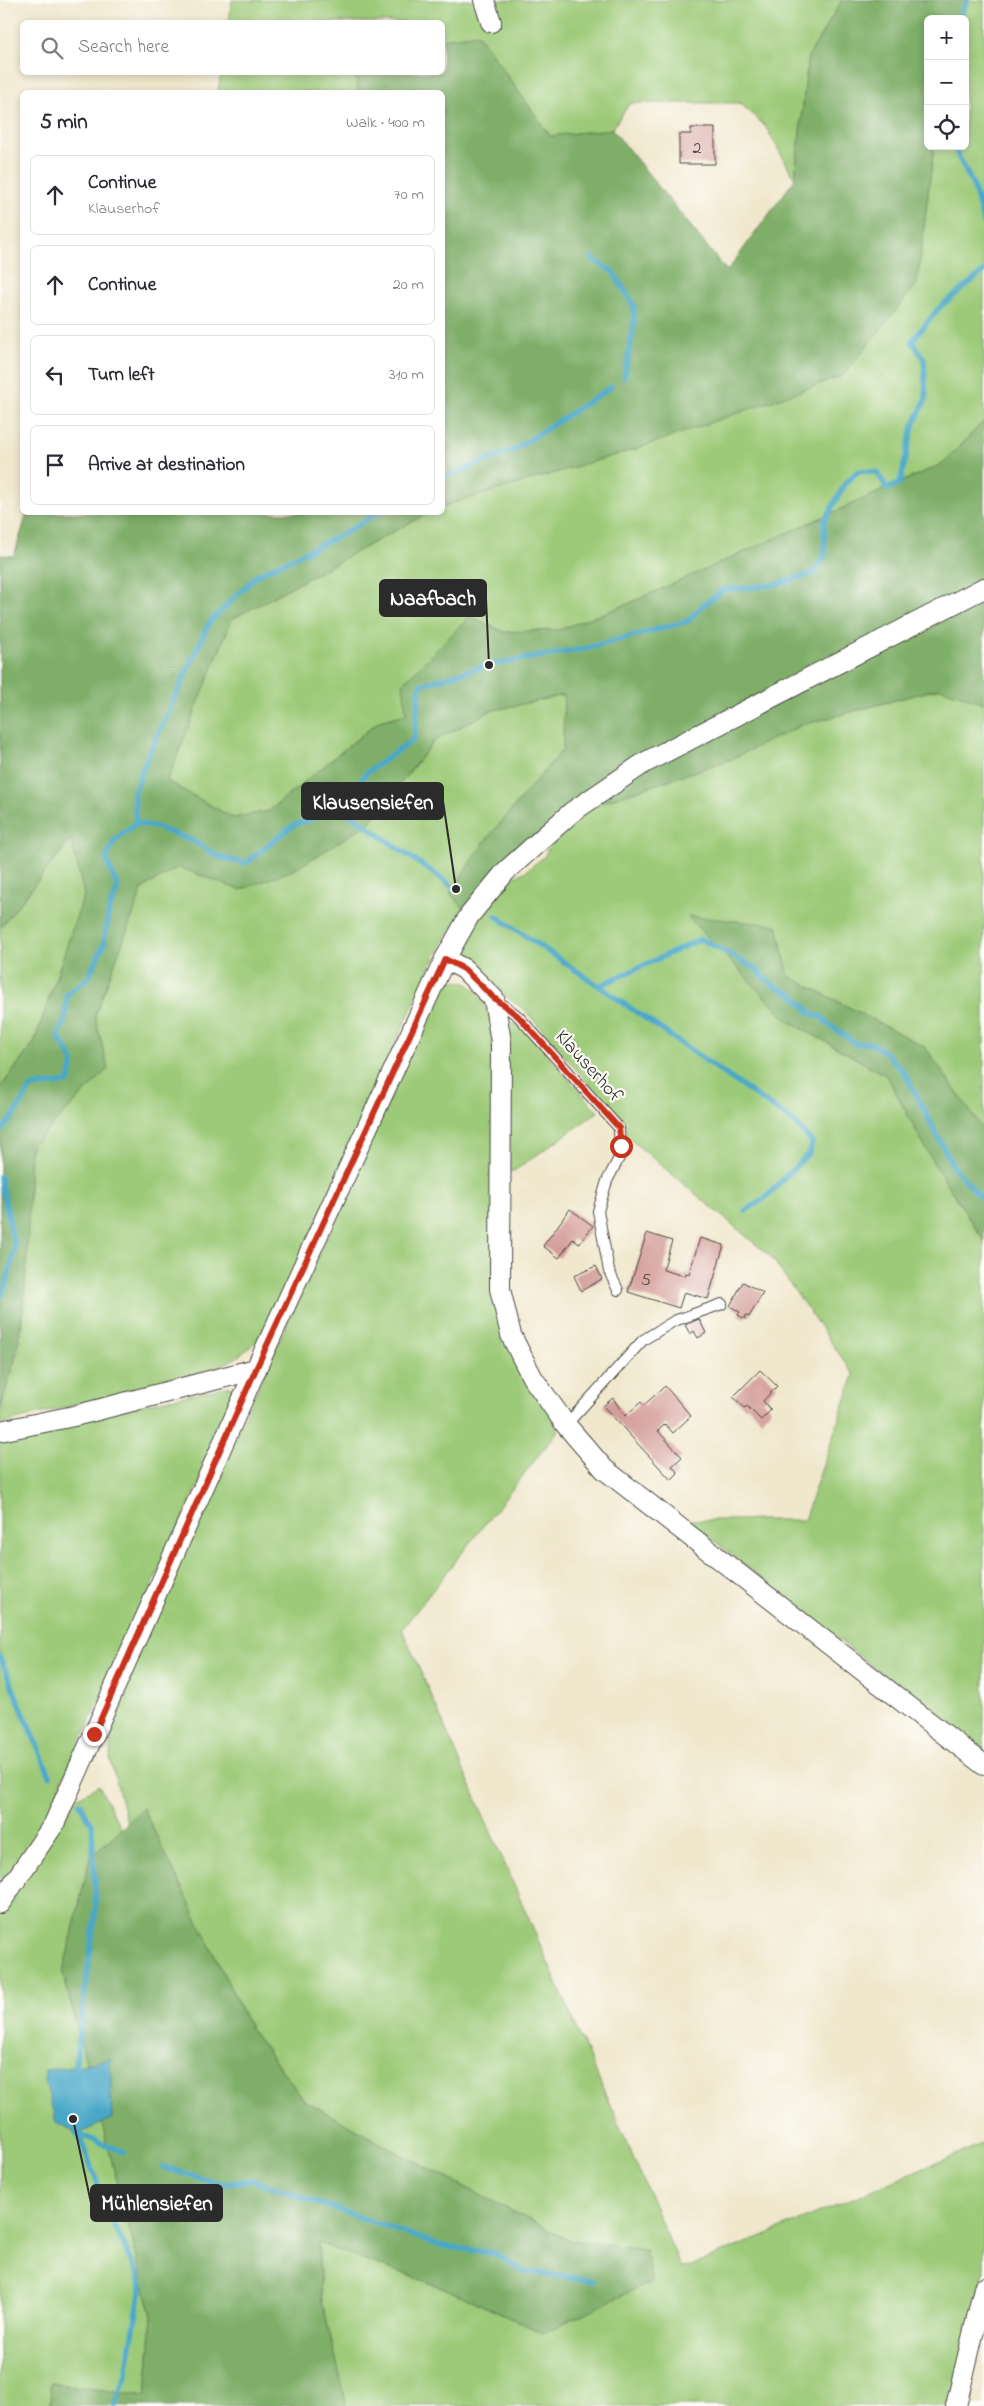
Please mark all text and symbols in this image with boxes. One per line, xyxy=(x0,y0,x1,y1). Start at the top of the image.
map controls xyxy=(924,15,969,150)
button: + xyxy=(924,15,969,60)
search box xyxy=(20,20,445,75)
icon: search xyxy=(38,34,66,62)
text: Search here xyxy=(78,34,169,61)
button: − xyxy=(924,60,969,105)
button: locate xyxy=(924,105,969,150)
text: 5 min xyxy=(40,108,88,138)
text: Walk · 400 m xyxy=(346,111,425,135)
house number: 2 xyxy=(693,136,702,162)
text: Continue xyxy=(88,170,156,197)
icon: ahead xyxy=(41,181,69,209)
text: 70 m xyxy=(394,183,424,207)
text: Klauserhof xyxy=(88,197,160,221)
icon: ahead xyxy=(41,271,69,299)
text: Continue xyxy=(88,272,156,299)
text: 20 m xyxy=(393,273,424,297)
icon: left xyxy=(41,361,69,389)
text: Turn left xyxy=(88,362,155,389)
text: 310 m xyxy=(389,363,424,387)
icon: arrive xyxy=(41,451,69,479)
text: Arrive at destination xyxy=(88,452,245,479)
callout: Naafbach xyxy=(380,580,486,616)
text: Naafbach xyxy=(390,585,476,615)
callout: Klausensiefen xyxy=(302,783,443,819)
text: Klausensiefen xyxy=(313,789,433,819)
street label: Klauserhof xyxy=(547,1024,629,1111)
route start xyxy=(610,1135,633,1158)
house number: 5 xyxy=(641,1268,651,1294)
route end xyxy=(83,1723,106,1746)
callout: Mühlensiefen xyxy=(91,2185,222,2221)
text: Mühlensiefen xyxy=(101,2190,213,2220)

